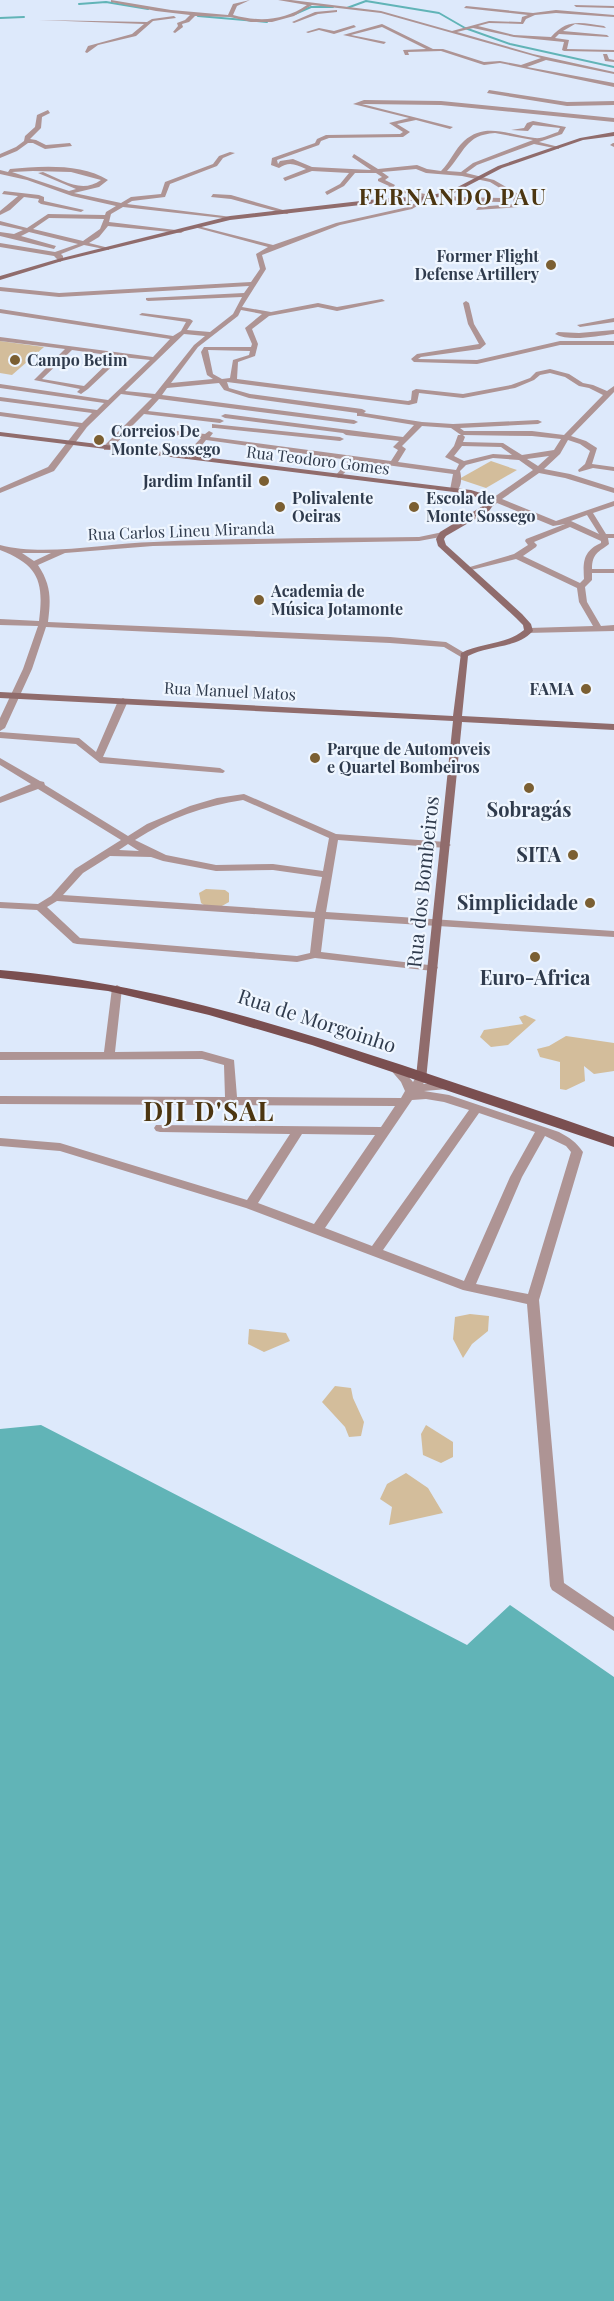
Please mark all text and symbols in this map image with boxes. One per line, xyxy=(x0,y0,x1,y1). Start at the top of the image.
district label: FERNANDO PAU xyxy=(359,181,547,211)
place label: Former Flight Defense Artillery xyxy=(414,245,540,284)
marker: Former Flight Defense Artillery xyxy=(544,258,558,272)
place label: Campo Betim xyxy=(27,349,128,370)
marker: Campo Betim xyxy=(8,353,22,367)
place label: Correios De Monte Sossego xyxy=(111,420,221,459)
marker: Correios De Monte Sossego xyxy=(92,433,106,447)
street label: Rua Teodoro Gomes xyxy=(245,440,391,479)
place label: Jardim Infantil xyxy=(142,470,252,491)
marker: Jardim Infantil xyxy=(257,474,271,488)
place label: Polivalente Oeiras xyxy=(292,487,373,526)
place label: Escola de Monte Sossego xyxy=(426,487,536,526)
marker: Polivalente Oeiras xyxy=(273,500,287,514)
marker: Escola de Monte Sossego xyxy=(407,500,421,514)
street label: Rua Carlos Lineu Miranda xyxy=(87,517,275,544)
place label: Academia de Música Jotamonte xyxy=(270,580,403,619)
marker: Academia de Música Jotamonte xyxy=(252,593,266,607)
street label: Rua Manuel Matos xyxy=(163,677,297,704)
place label: FAMA xyxy=(530,678,574,699)
marker: FAMA xyxy=(579,682,593,696)
place label: Parque de Automoveis e Quartel Bombeiros xyxy=(327,738,490,777)
marker: Parque de Automoveis e Quartel Bombeiros xyxy=(308,751,322,765)
marker: Sobragás xyxy=(522,781,536,795)
street label: Rua dos Bombeiros xyxy=(399,795,444,969)
place label: Sobragás xyxy=(487,795,571,822)
place label: SITA xyxy=(516,840,562,867)
marker: SITA xyxy=(566,848,580,862)
place label: Simplicidade xyxy=(457,888,578,915)
marker: Simplicidade xyxy=(583,896,597,910)
marker: Euro-Africa xyxy=(528,950,542,964)
place label: Euro-Africa xyxy=(480,963,591,990)
street label: Rua de Morgoinho xyxy=(235,981,400,1058)
district label: DJI D'SAL xyxy=(143,1093,275,1128)

